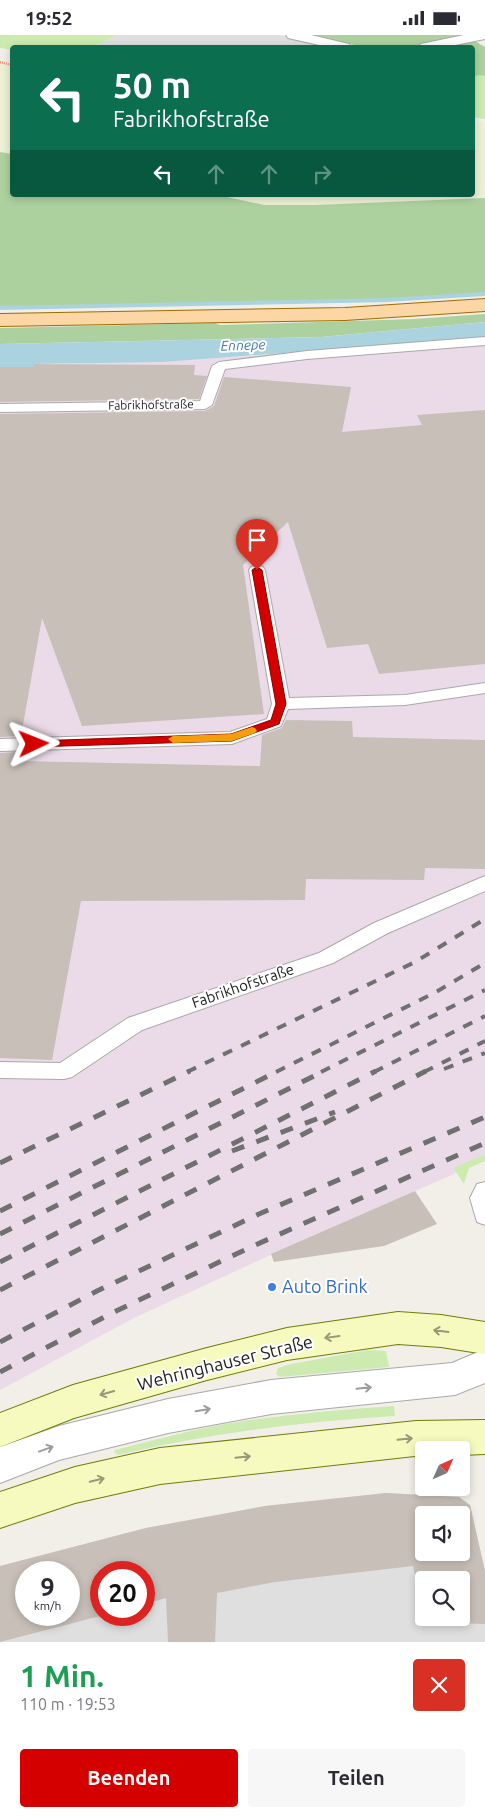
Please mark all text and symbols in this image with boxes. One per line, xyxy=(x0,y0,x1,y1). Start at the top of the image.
text: 19:52 xyxy=(25,7,73,29)
icon: left xyxy=(30,65,95,130)
text: 50 m xyxy=(113,65,191,105)
text: Fabrikhofstraße xyxy=(113,106,270,131)
icon: left xyxy=(149,160,177,188)
icon: ahead xyxy=(202,160,230,188)
icon: ahead xyxy=(255,160,283,188)
icon: right xyxy=(308,160,336,188)
water label: Ennepe xyxy=(220,336,266,354)
street label: Fabrikhofstraße xyxy=(108,397,194,412)
pin xyxy=(236,519,278,570)
icon: arrive xyxy=(243,526,271,554)
position arrow xyxy=(7,717,59,769)
street label: Fabrikhofstraße xyxy=(190,960,296,1011)
place label: Auto Brink xyxy=(282,1276,368,1296)
marker: Auto Brink xyxy=(266,1281,278,1293)
one-way arrow xyxy=(434,1326,450,1336)
street label: Wehringhauser Straße xyxy=(135,1331,315,1394)
one-way arrow xyxy=(324,1333,340,1343)
one-way arrow xyxy=(356,1383,372,1393)
one-way arrow xyxy=(99,1388,115,1398)
one-way arrow xyxy=(195,1404,211,1414)
one-way arrow xyxy=(397,1434,413,1444)
north arrow xyxy=(415,1441,470,1496)
map controls xyxy=(415,1441,470,1626)
one-way arrow xyxy=(38,1444,53,1453)
one-way arrow xyxy=(235,1452,251,1462)
one-way arrow xyxy=(88,1475,104,1484)
button: sound xyxy=(415,1506,470,1561)
speed limit sign: 20 xyxy=(90,1561,155,1626)
button: search xyxy=(415,1571,470,1626)
text: 9 xyxy=(40,1573,55,1601)
text: km/h xyxy=(34,1599,61,1612)
text: 1 Min. xyxy=(20,1659,104,1693)
button: close xyxy=(413,1659,465,1711)
text: 110 m · 19:53 xyxy=(20,1695,116,1713)
button: Beenden xyxy=(20,1749,238,1807)
button: Teilen xyxy=(248,1749,465,1807)

